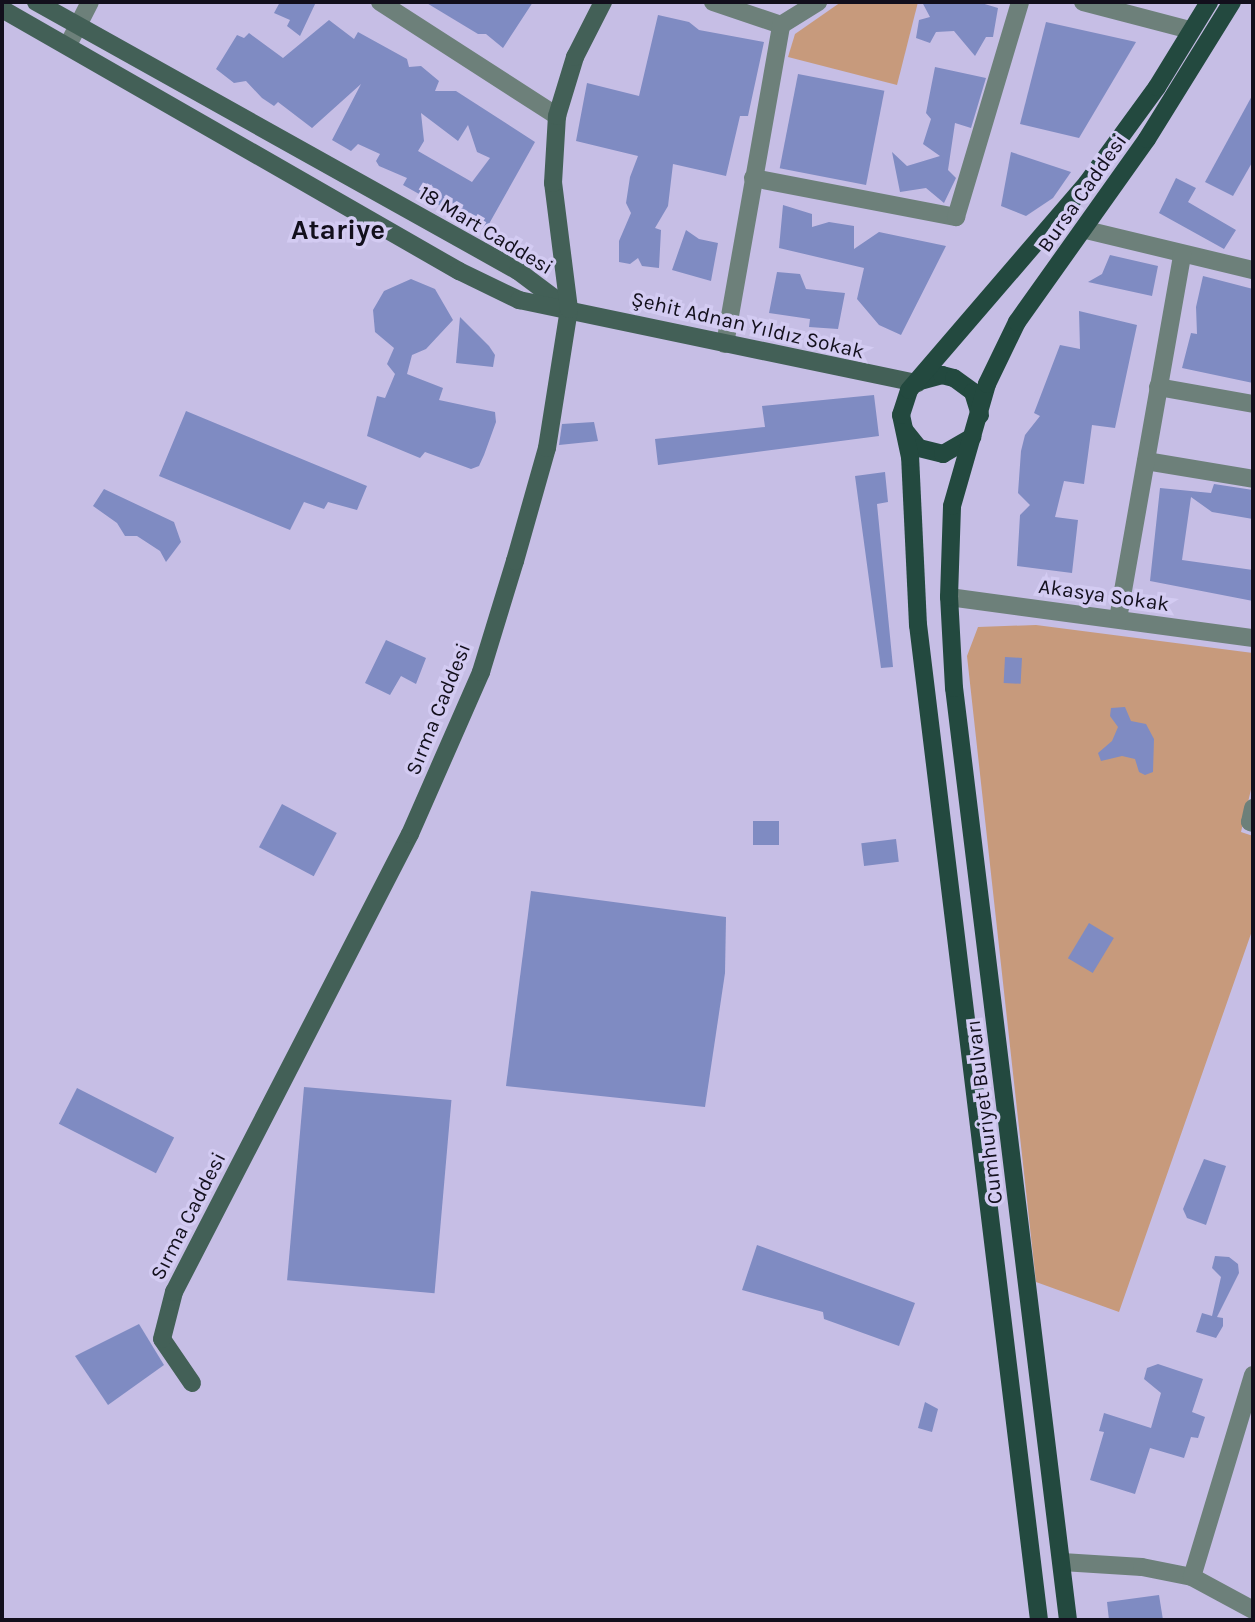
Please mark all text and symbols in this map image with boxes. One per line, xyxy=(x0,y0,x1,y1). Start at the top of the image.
street label: Bursa Caddesi xyxy=(1032,129,1132,257)
street label: 18 Mart Caddesi xyxy=(414,180,558,280)
district label: Atariye xyxy=(291,213,385,247)
street label: Şehit Adnan Yıldız Sokak xyxy=(629,286,867,364)
street label: Akasya Sokak xyxy=(1037,573,1171,617)
street label: Sırma Caddesi xyxy=(400,639,476,779)
street label: Cumhuriyet Bulvarı xyxy=(960,1018,1008,1206)
street label: Sırma Caddesi xyxy=(145,1148,231,1284)

